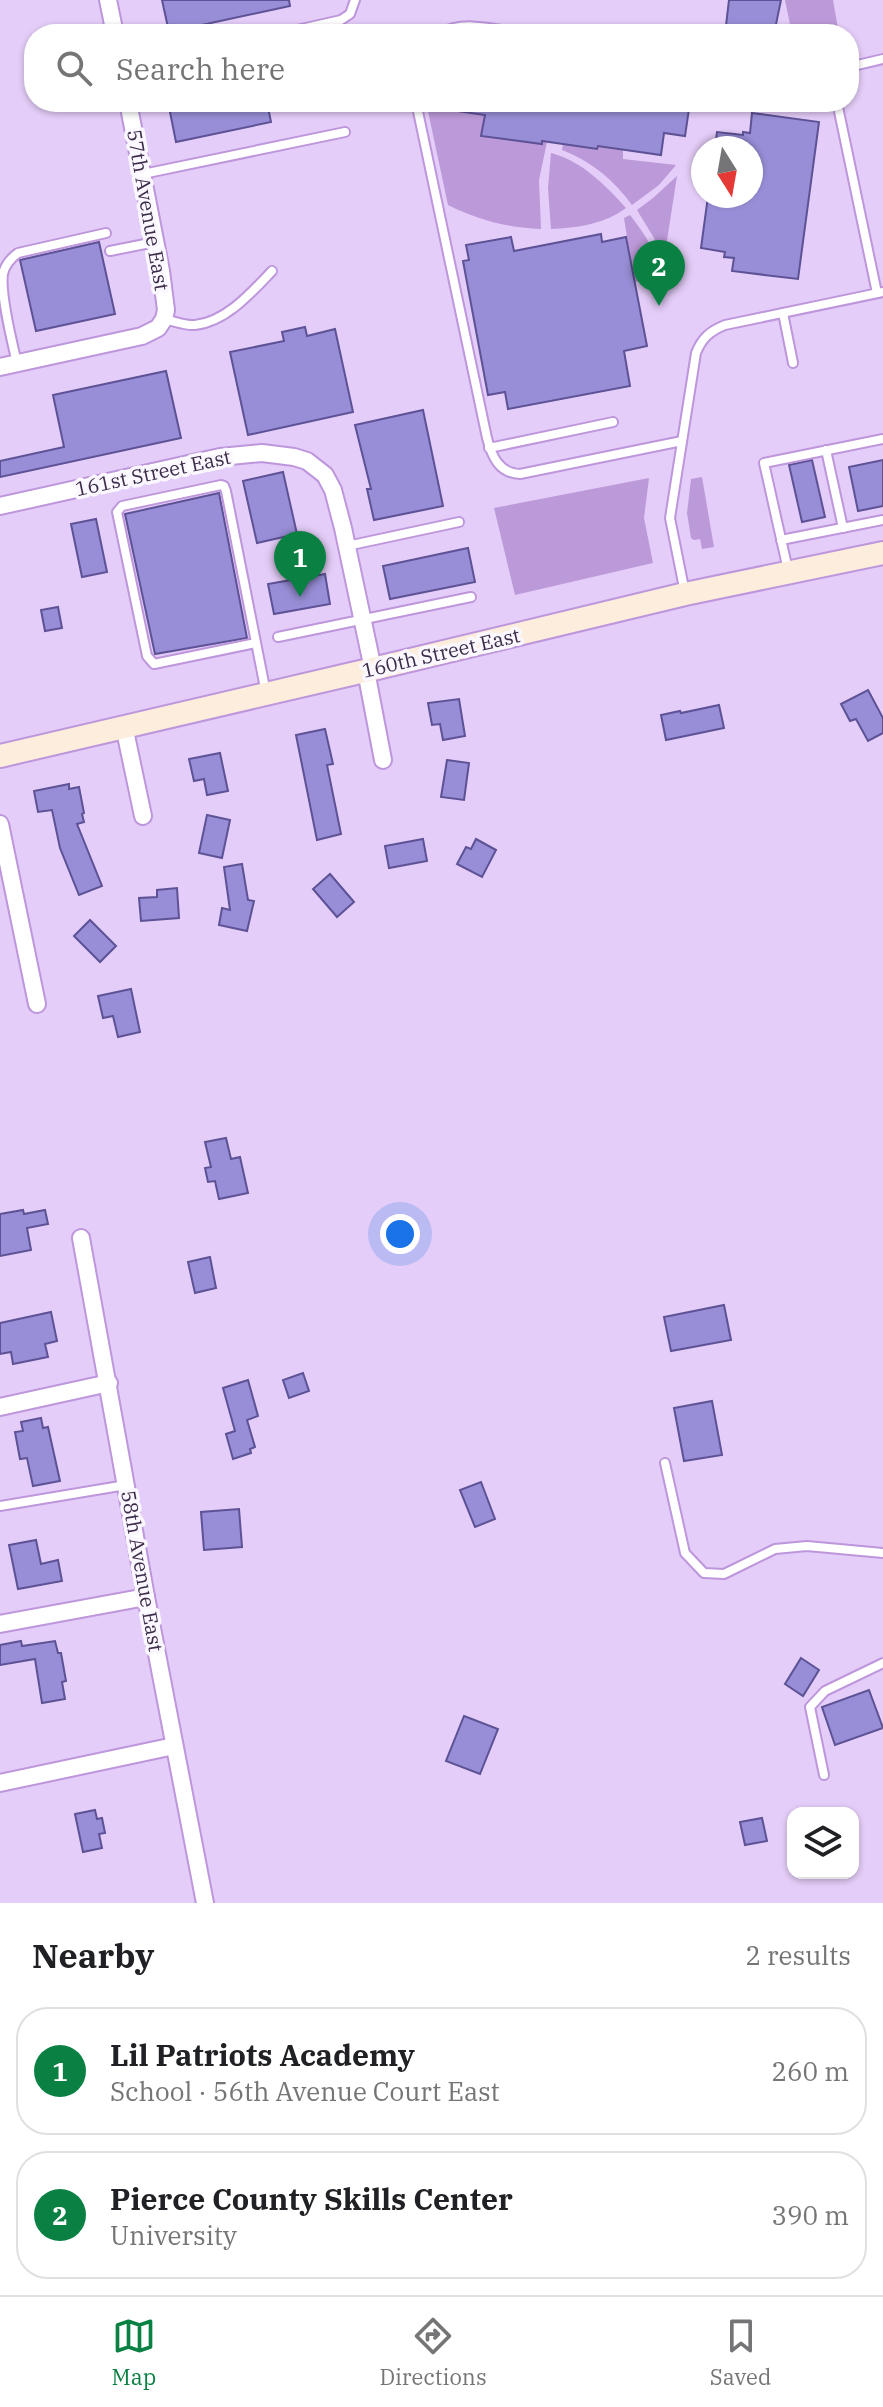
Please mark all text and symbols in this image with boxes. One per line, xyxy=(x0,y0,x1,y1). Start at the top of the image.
search box xyxy=(24,24,859,112)
icon: search xyxy=(52,46,96,90)
text: Search here xyxy=(116,49,285,88)
street label: 57th Avenue East xyxy=(121,127,176,293)
north arrow xyxy=(691,136,763,208)
pin: 2 xyxy=(633,240,685,306)
street label: 161st Street East xyxy=(73,443,233,502)
pin: 1 xyxy=(274,531,326,597)
street label: 160th Street East xyxy=(359,621,523,684)
your location xyxy=(380,1214,420,1254)
street label: 58th Avenue East xyxy=(115,1488,170,1654)
map controls xyxy=(787,1807,859,1879)
button: layers xyxy=(787,1807,859,1879)
text: Nearby xyxy=(32,1933,154,1977)
text: 2 results xyxy=(745,1938,851,1972)
text: Lil Patriots Academy xyxy=(110,2035,415,2074)
text: 1 xyxy=(52,2054,68,2088)
text: 260 m xyxy=(771,2054,849,2088)
text: School · 56th Avenue Court East xyxy=(110,2074,500,2108)
text: Pierce County Skills Center xyxy=(110,2179,513,2218)
text: 2 xyxy=(52,2198,68,2232)
text: 390 m xyxy=(771,2198,849,2232)
text: University xyxy=(110,2218,237,2252)
tab: Map xyxy=(112,2314,156,2391)
tab: Directions xyxy=(379,2314,487,2391)
tab: Saved xyxy=(710,2314,771,2391)

